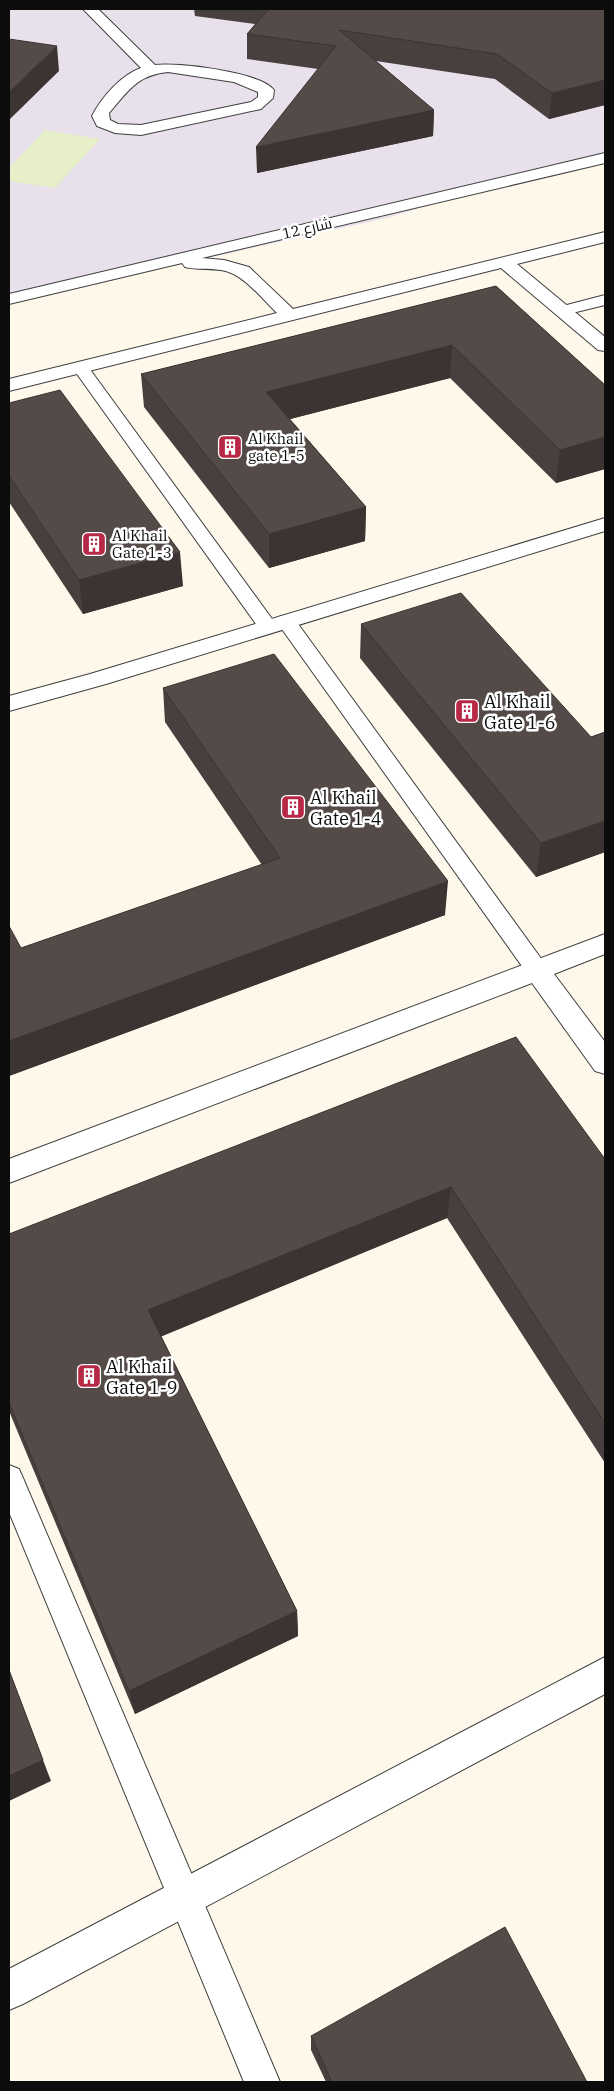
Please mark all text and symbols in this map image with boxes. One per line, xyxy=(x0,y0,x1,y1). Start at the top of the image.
street label: شارع 12 xyxy=(280,213,334,245)
place label: Al Khail gate 1-5 xyxy=(248,429,305,465)
building icon: Al Khail gate 1-5 xyxy=(217,434,243,460)
place label: Al Khail Gate 1-3 xyxy=(112,526,172,562)
building icon: Al Khail Gate 1-3 xyxy=(81,531,107,557)
place label: Al Khail Gate 1-6 xyxy=(484,690,556,734)
building icon: Al Khail Gate 1-6 xyxy=(454,698,480,724)
place label: Al Khail Gate 1-4 xyxy=(310,786,382,830)
building icon: Al Khail Gate 1-4 xyxy=(280,794,306,820)
place label: Al Khail Gate 1-9 xyxy=(106,1355,178,1399)
building icon: Al Khail Gate 1-9 xyxy=(76,1363,102,1389)

